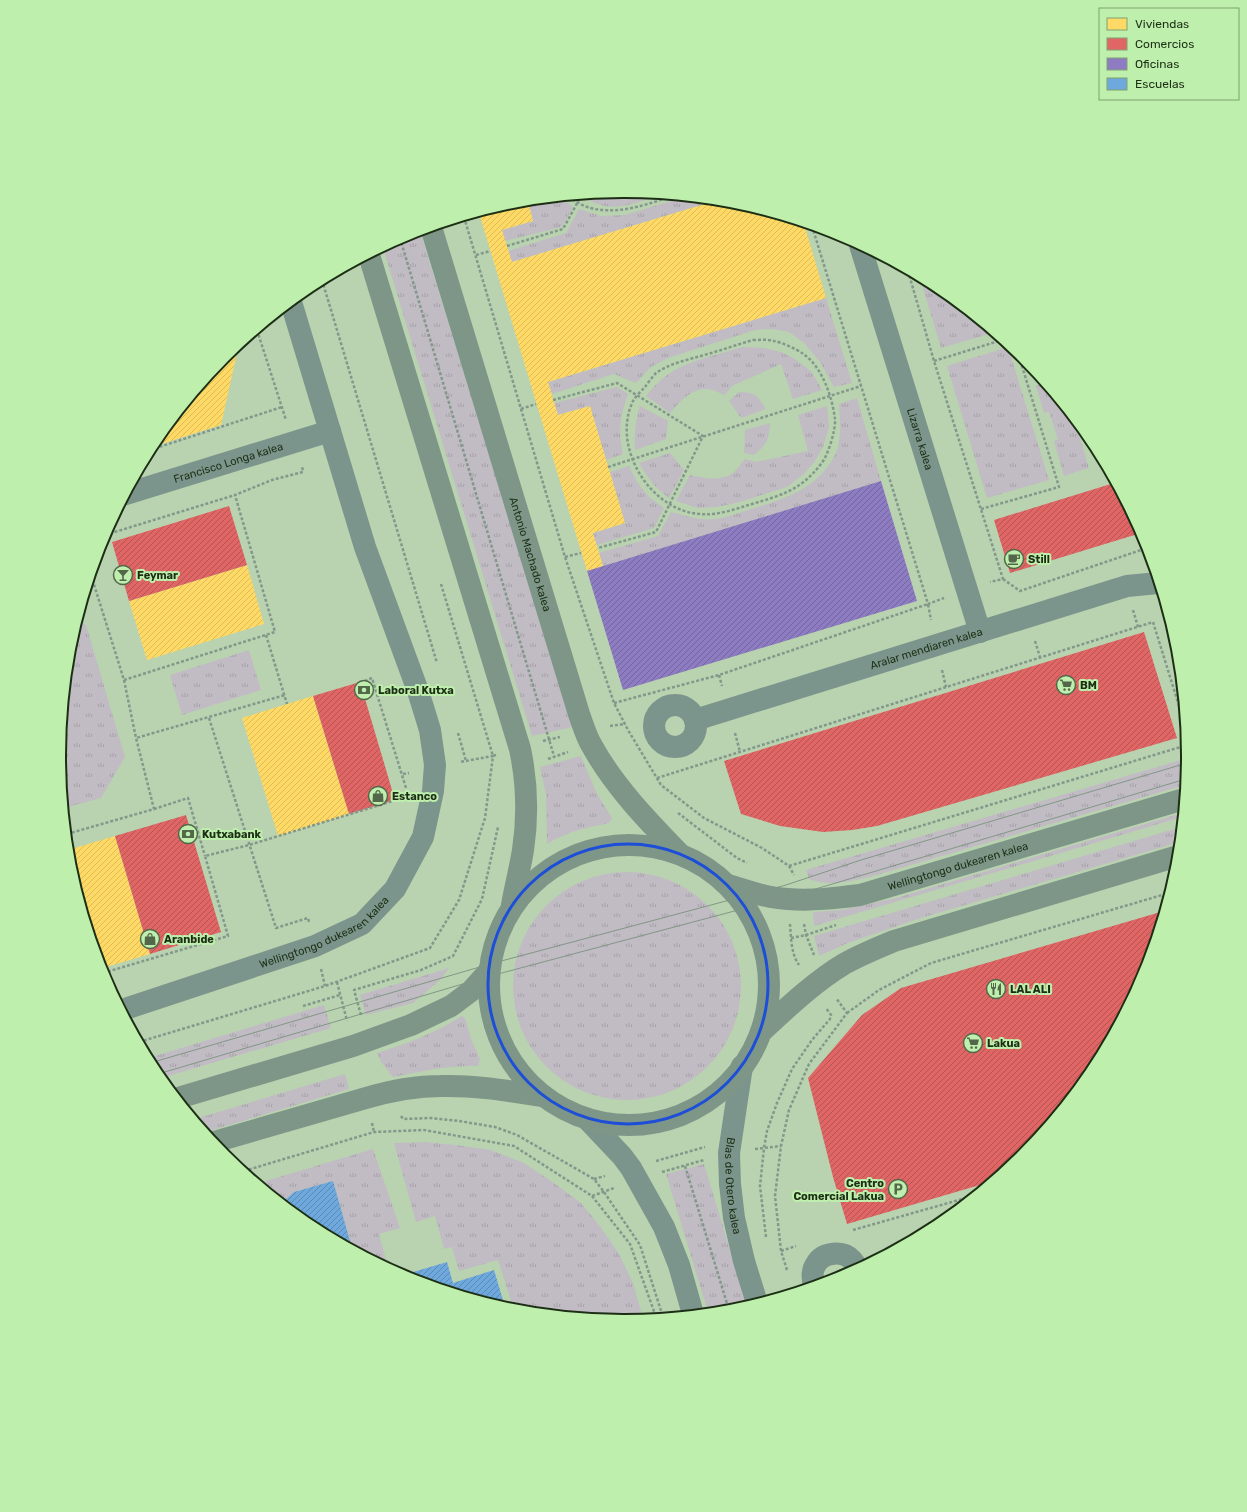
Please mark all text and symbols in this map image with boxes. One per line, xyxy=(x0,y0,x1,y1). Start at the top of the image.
legend xyxy=(1099,8,1239,100)
text: Viviendas xyxy=(1135,17,1189,31)
text: Comercios xyxy=(1135,37,1194,51)
text: Oficinas xyxy=(1135,57,1179,71)
text: Escuelas xyxy=(1135,77,1185,91)
street label: Lizarra kalea xyxy=(904,406,935,472)
street label: Francisco Longa kalea xyxy=(172,440,285,486)
street label: Antonio Machado kalea xyxy=(506,496,553,613)
cafe icon: Still xyxy=(1003,548,1025,570)
place label: Still xyxy=(1028,553,1050,566)
bar icon: Feymar xyxy=(112,564,134,586)
place label: Feymar xyxy=(137,569,178,582)
street label: Aralar mendiaren kalea xyxy=(868,625,984,672)
supermarket icon: BM xyxy=(1055,674,1077,696)
bank icon: Laboral Kutxa xyxy=(353,679,375,701)
place label: BM xyxy=(1080,679,1097,692)
place label: Laboral Kutxa xyxy=(378,684,454,697)
shop icon: Estanco xyxy=(367,785,389,807)
place label: Estanco xyxy=(392,790,437,803)
bank icon: Kutxabank xyxy=(177,823,199,845)
place label: Kutxabank xyxy=(202,828,262,841)
street label: Wellingtongo dukearen kalea xyxy=(886,840,1030,893)
street label: Wellingtongo dukearen kalea xyxy=(258,894,392,971)
shop icon: Aranbide xyxy=(139,928,161,950)
place label: Aranbide xyxy=(164,933,214,946)
restaurant icon: LAL ALI xyxy=(985,978,1007,1000)
place label: LAL ALI xyxy=(1010,983,1051,996)
supermarket icon: Lakua xyxy=(962,1032,984,1054)
place label: Lakua xyxy=(987,1037,1020,1050)
street label: Blas de Otero kalea xyxy=(722,1136,744,1236)
place label: Centro Comercial Lakua xyxy=(793,1177,884,1203)
parking icon: Centro Comercial Lakua xyxy=(887,1178,909,1200)

